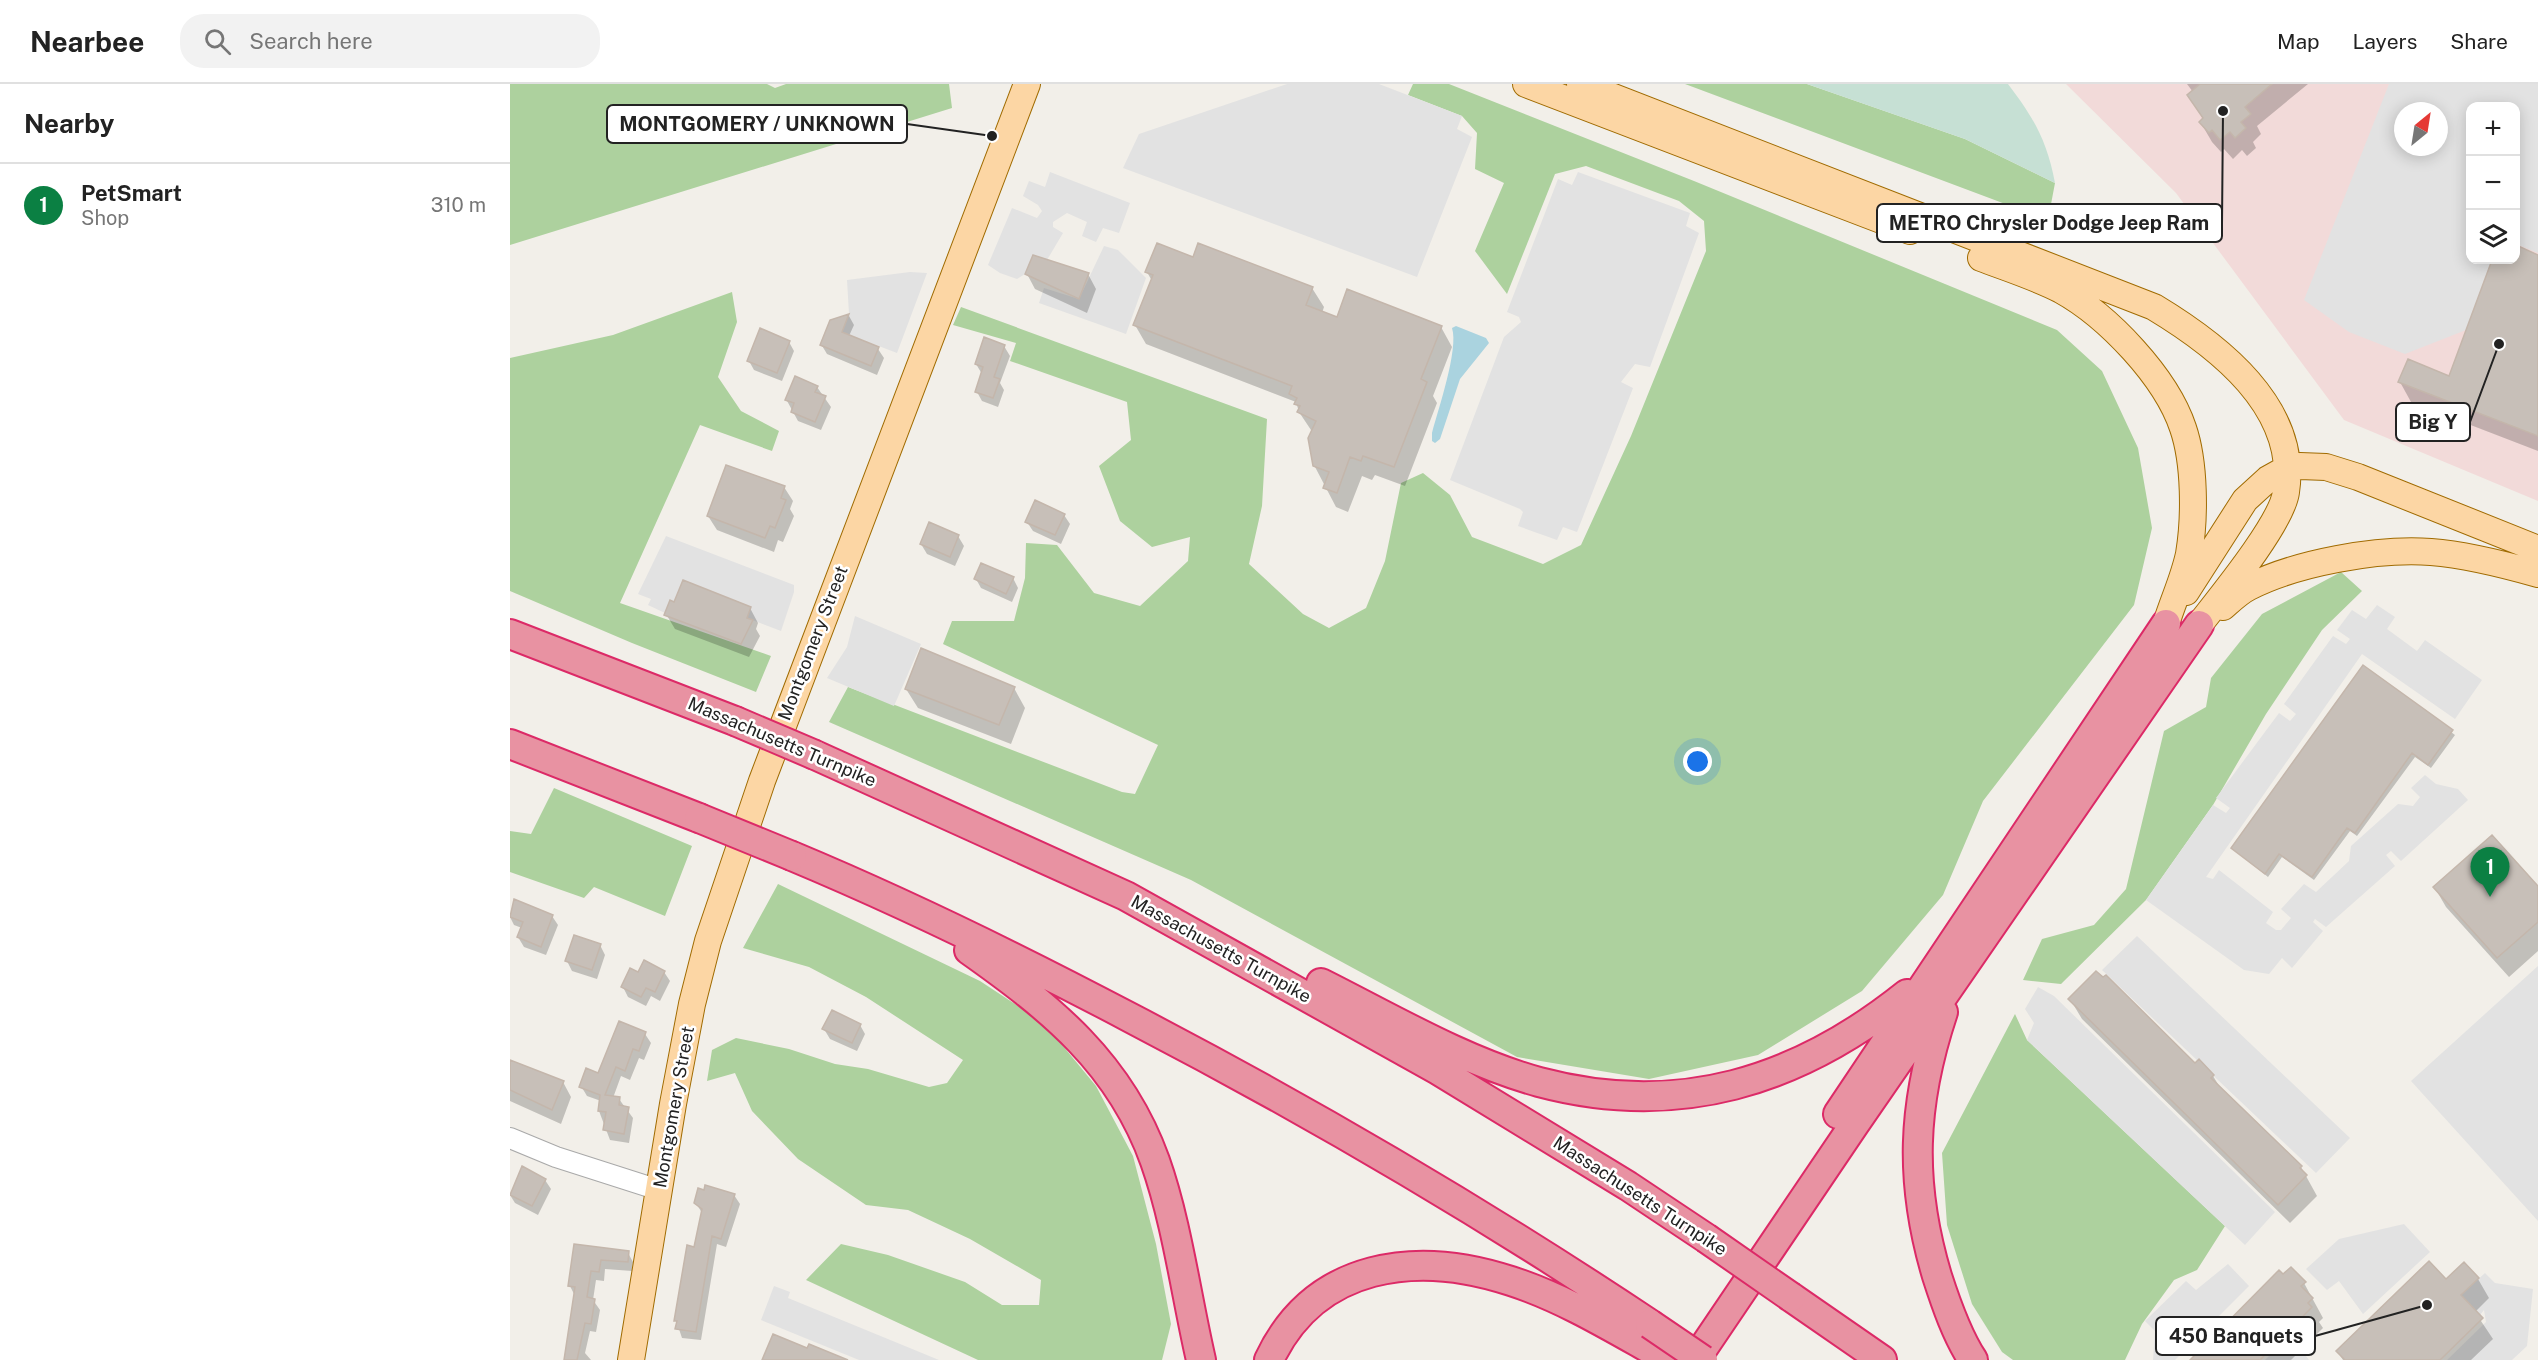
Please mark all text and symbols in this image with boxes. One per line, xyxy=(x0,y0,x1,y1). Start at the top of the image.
search box xyxy=(180,14,600,68)
text: Nearbee xyxy=(30,25,144,58)
icon: search xyxy=(201,25,234,58)
text: Search here xyxy=(249,28,373,54)
text: Map xyxy=(2277,29,2320,54)
text: Layers xyxy=(2353,29,2417,54)
text: Share xyxy=(2450,29,2508,54)
north arrow xyxy=(2394,102,2448,156)
map controls xyxy=(2466,102,2520,264)
button: + xyxy=(2466,102,2520,156)
callout: MONTGOMERY / UNKNOWN xyxy=(607,105,907,143)
text: Nearby xyxy=(24,108,114,139)
text: MONTGOMERY / UNKNOWN xyxy=(619,112,895,136)
button: − xyxy=(2466,156,2520,210)
text: PetSmart xyxy=(81,180,182,206)
text: 1 xyxy=(39,193,48,217)
text: 310 m xyxy=(431,193,486,217)
callout: METRO Chrysler Dodge Jeep Ram xyxy=(1877,204,2222,242)
text: Shop xyxy=(81,206,129,230)
button: layers xyxy=(2466,210,2520,264)
text: METRO Chrysler Dodge Jeep Ram xyxy=(1889,211,2209,235)
callout: Big Y xyxy=(2396,403,2470,441)
text: Big Y xyxy=(2408,410,2458,434)
street label: Montgomery Street xyxy=(773,563,852,723)
street label: Massachusetts Turnpike xyxy=(685,692,880,791)
your location xyxy=(1683,747,1712,776)
pin: 1 xyxy=(2470,848,2510,897)
street label: Massachusetts Turnpike xyxy=(1128,890,1315,1007)
street label: Montgomery Street xyxy=(649,1024,698,1189)
street label: Massachusetts Turnpike xyxy=(1550,1132,1731,1260)
callout: 450 Banquets xyxy=(2156,1317,2315,1355)
text: 450 Banquets xyxy=(2169,1324,2303,1348)

